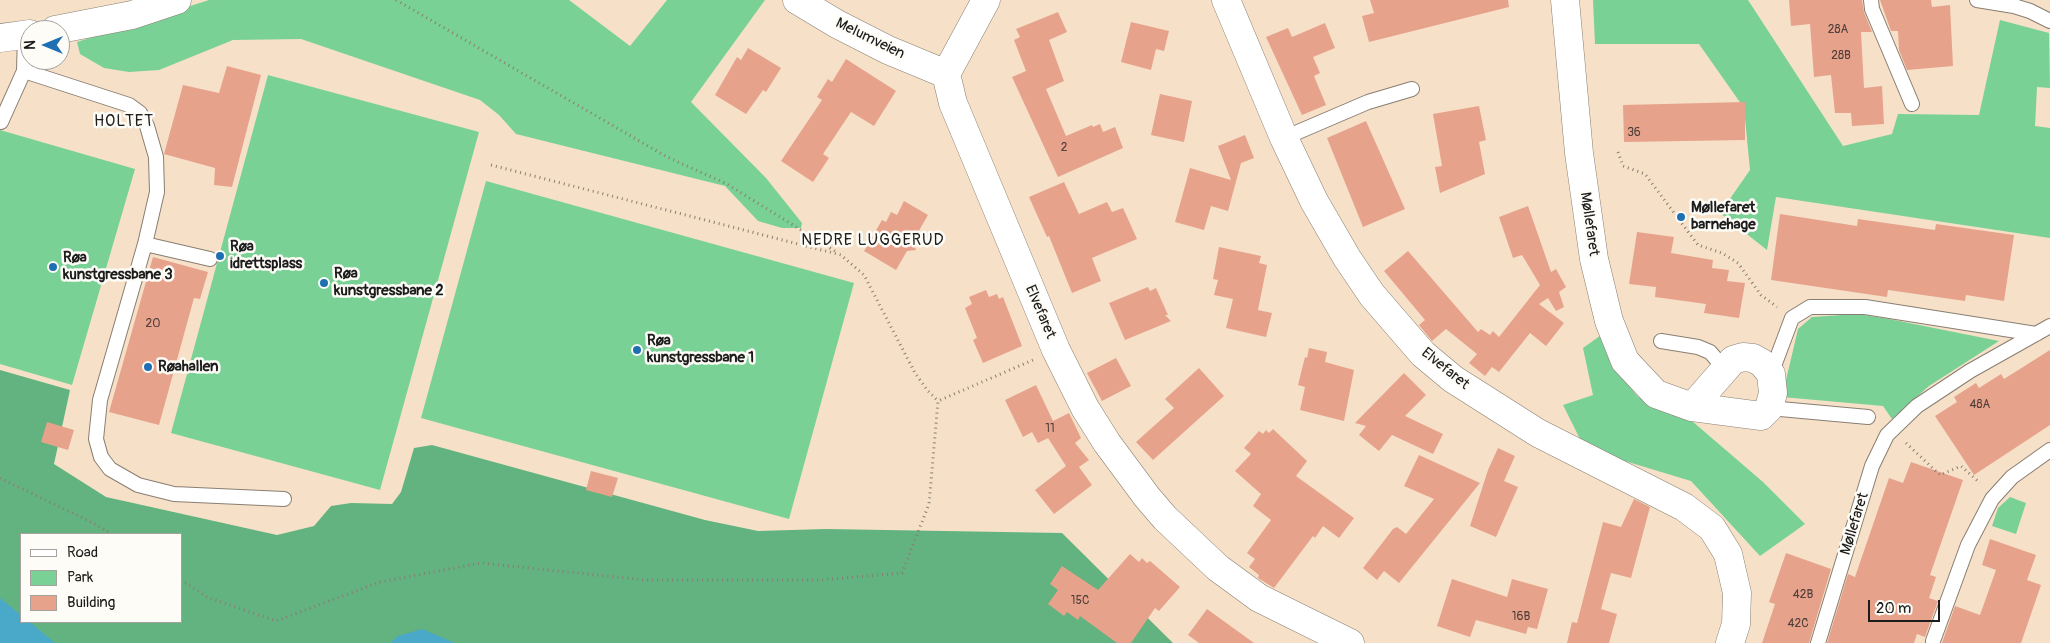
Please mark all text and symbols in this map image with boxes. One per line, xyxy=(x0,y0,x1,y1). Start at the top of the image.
street label: Melumveien xyxy=(833,15,907,63)
north arrow xyxy=(20,20,70,70)
house number: 28A xyxy=(1828,23,1848,37)
text: N xyxy=(22,40,39,50)
house number: 28B xyxy=(1831,49,1851,63)
district label: HOLTET xyxy=(93,112,155,132)
house number: 36 xyxy=(1627,126,1641,140)
house number: 2 xyxy=(1061,141,1067,155)
street label: Møllefaret xyxy=(1576,191,1602,257)
place label: Møllefaret barnehage xyxy=(1691,199,1756,234)
marker: Møllefaret barnehage xyxy=(1675,211,1687,223)
district label: NEDRE LUGGERUD xyxy=(800,231,946,251)
place label: Røa idrettsplass xyxy=(230,238,302,273)
place label: Røa kunstgressbane 3 xyxy=(63,249,173,284)
marker: Røa idrettsplass xyxy=(214,250,226,262)
marker: Røa kunstgressbane 3 xyxy=(47,261,59,273)
place label: Røa kunstgressbane 2 xyxy=(334,265,444,300)
marker: Røa kunstgressbane 2 xyxy=(318,277,330,289)
street label: Elvefaret xyxy=(1021,282,1059,342)
house number: 20 xyxy=(146,317,160,331)
place label: Røa kunstgressbane 1 xyxy=(647,332,754,367)
marker: Røa kunstgressbane 1 xyxy=(631,344,643,356)
street label: Elvefaret xyxy=(1417,344,1473,394)
place label: Røahallen xyxy=(158,358,218,376)
marker: Røahallen xyxy=(142,361,154,373)
house number: 48A xyxy=(1970,398,1990,412)
house number: 11 xyxy=(1045,422,1055,436)
street label: Møllefaret xyxy=(1837,491,1873,557)
legend xyxy=(20,533,182,623)
text: Road xyxy=(67,543,98,562)
text: Park xyxy=(67,568,93,587)
house number: 42B xyxy=(1793,588,1813,602)
scale bar xyxy=(1870,590,1942,622)
text: Building xyxy=(67,593,115,612)
house number: 15C xyxy=(1071,594,1089,608)
text: 20 m xyxy=(1876,599,1911,618)
house number: 16B xyxy=(1512,610,1530,624)
house number: 42C xyxy=(1787,617,1809,631)

